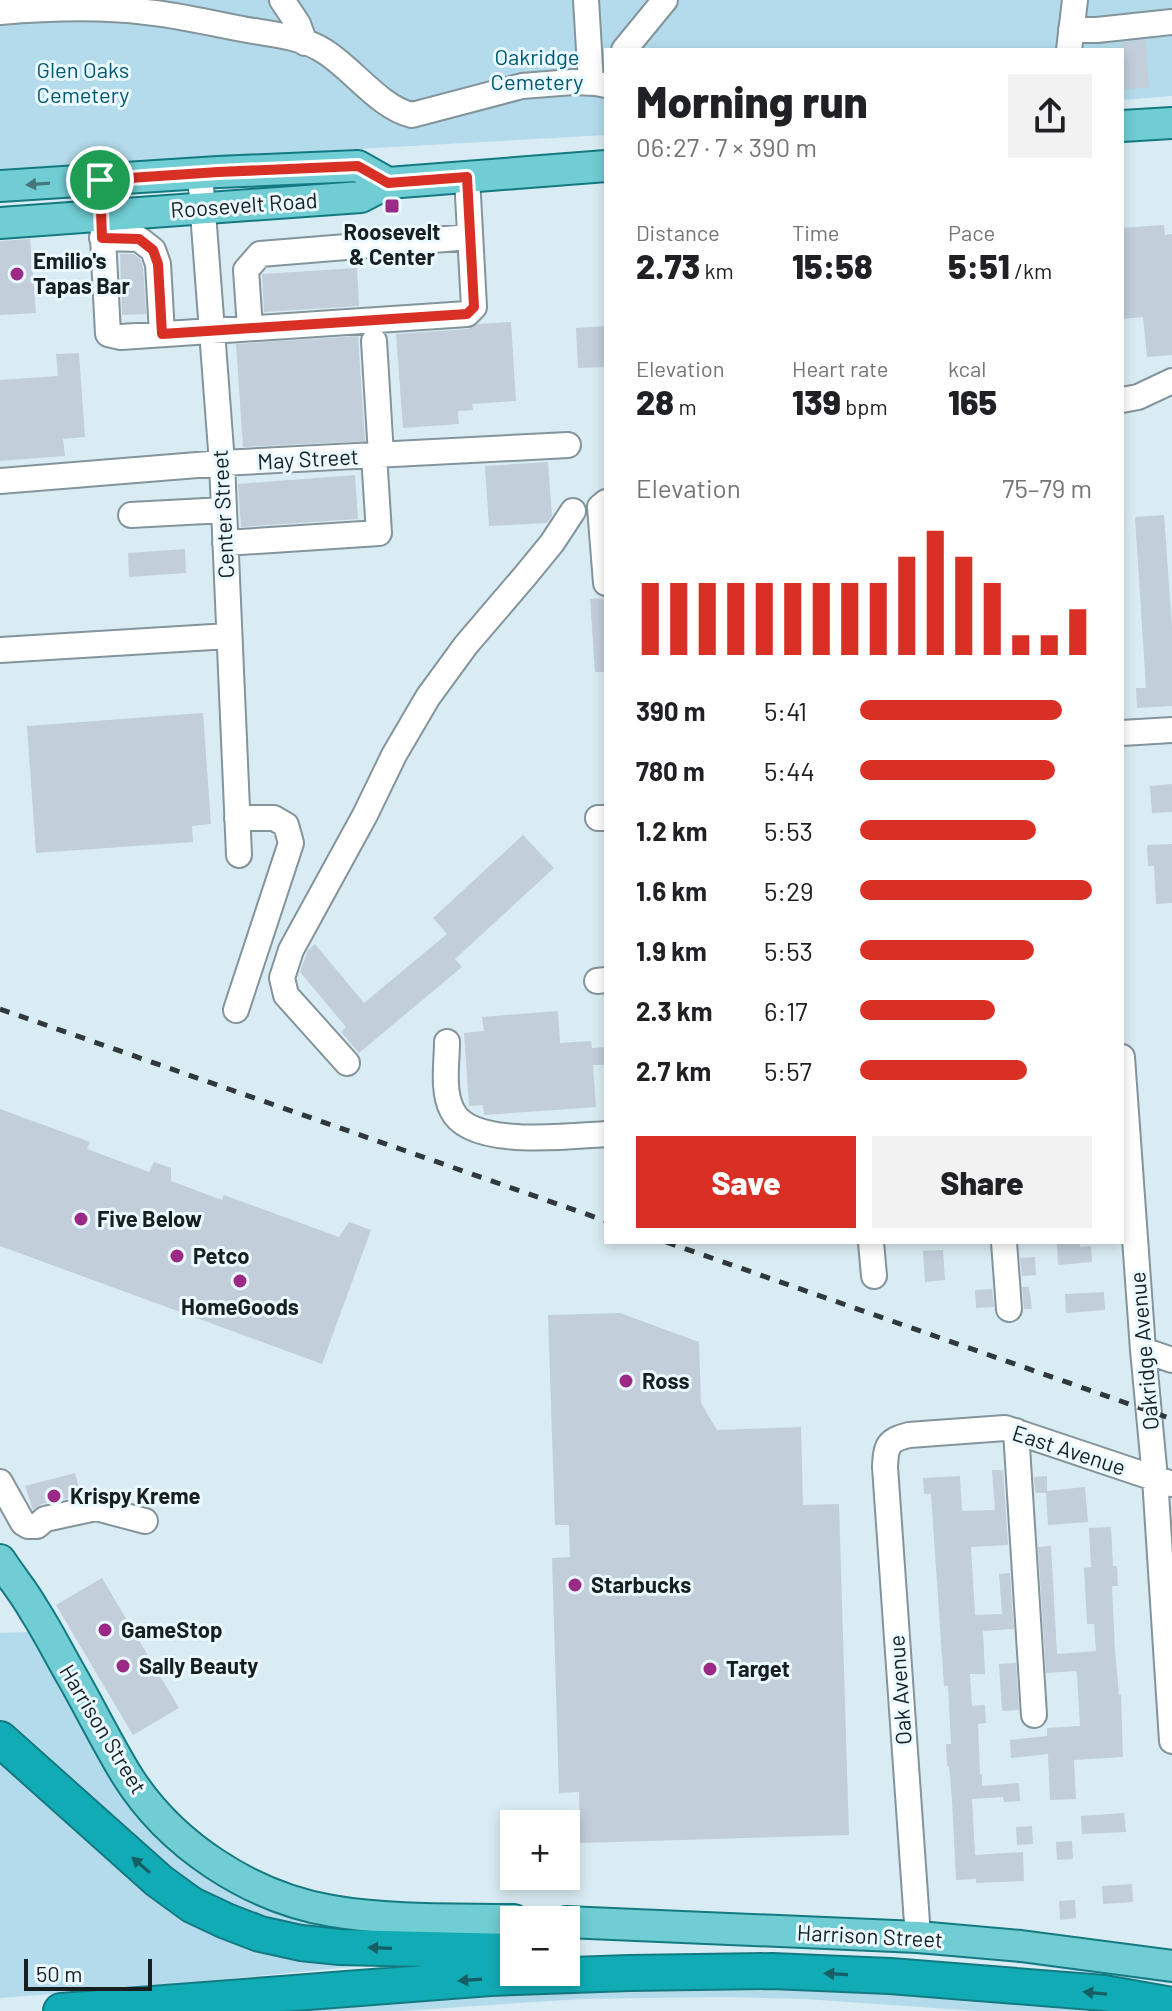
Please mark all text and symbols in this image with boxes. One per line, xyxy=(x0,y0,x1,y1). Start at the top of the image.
park label: Oakridge Cemetery xyxy=(491,43,583,94)
park label: Glen Oaks Cemetery xyxy=(37,56,129,107)
text: Morning run xyxy=(636,74,868,127)
button: share xyxy=(1008,74,1092,158)
text: 06:27 · 7 × 390 m xyxy=(636,131,817,162)
pin xyxy=(66,146,134,214)
icon: arrive xyxy=(78,158,122,202)
one-way arrow xyxy=(25,178,50,191)
street label: Roosevelt Road xyxy=(170,186,318,222)
marker: Roosevelt & Center xyxy=(383,197,401,215)
place label: Roosevelt & Center xyxy=(344,218,440,269)
text: Distance xyxy=(636,219,720,245)
text: Time xyxy=(792,219,840,245)
text: Pace xyxy=(948,219,995,245)
text: 2.73 xyxy=(636,245,700,286)
text: 15:58 xyxy=(792,245,873,286)
text: 5:51 xyxy=(948,245,1010,286)
place label: Emilio's Tapas Bar xyxy=(33,247,130,298)
text: km xyxy=(700,257,734,283)
text: /km xyxy=(1010,257,1052,283)
marker: Emilio's Tapas Bar xyxy=(8,265,26,283)
text: Elevation xyxy=(636,355,725,381)
text: Heart rate xyxy=(792,355,889,381)
text: kcal xyxy=(948,355,986,381)
text: 28 xyxy=(636,381,674,422)
text: 139 xyxy=(792,381,841,422)
text: 165 xyxy=(948,381,997,422)
text: m xyxy=(674,393,697,419)
text: bpm xyxy=(841,393,888,419)
street label: May Street xyxy=(257,442,359,474)
street label: Center Street xyxy=(206,449,238,579)
text: Elevation xyxy=(636,472,741,503)
text: 75–79 m xyxy=(1002,472,1092,503)
text: 390 m xyxy=(636,695,706,726)
text: 5:41 xyxy=(764,695,807,726)
text: 780 m xyxy=(636,755,705,786)
text: 5:44 xyxy=(764,755,815,786)
text: 1.2 km xyxy=(636,815,708,846)
text: 5:53 xyxy=(764,815,813,846)
text: 1.6 km xyxy=(636,875,707,906)
text: 5:29 xyxy=(764,875,814,906)
text: 1.9 km xyxy=(636,935,707,966)
text: 5:53 xyxy=(764,935,813,966)
text: 2.3 km xyxy=(636,995,712,1026)
text: 6:17 xyxy=(764,995,808,1026)
text: 2.7 km xyxy=(636,1055,711,1086)
text: 5:57 xyxy=(764,1055,812,1086)
button: Save xyxy=(636,1136,856,1228)
button: Share xyxy=(872,1136,1092,1228)
place label: Five Below xyxy=(97,1205,202,1231)
marker: Five Below xyxy=(72,1210,90,1228)
place label: Petco xyxy=(193,1242,249,1268)
marker: Petco xyxy=(168,1247,186,1265)
street label: Oakridge Avenue xyxy=(1123,1271,1163,1432)
marker: HomeGoods xyxy=(231,1272,249,1290)
place label: HomeGoods xyxy=(181,1293,299,1319)
place label: Ross xyxy=(642,1367,690,1393)
marker: Ross xyxy=(617,1372,635,1390)
street label: East Avenue xyxy=(1009,1419,1129,1480)
place label: Krispy Kreme xyxy=(70,1482,201,1508)
marker: Krispy Kreme xyxy=(45,1487,63,1505)
place label: Starbucks xyxy=(591,1571,691,1597)
marker: Starbucks xyxy=(566,1576,584,1594)
place label: GameStop xyxy=(121,1616,222,1642)
marker: GameStop xyxy=(96,1621,114,1639)
street label: Oak Avenue xyxy=(882,1634,916,1746)
place label: Sally Beauty xyxy=(139,1652,258,1678)
place label: Target xyxy=(726,1655,790,1681)
marker: Sally Beauty xyxy=(114,1657,132,1675)
street label: Harrison Street xyxy=(55,1659,153,1798)
marker: Target xyxy=(701,1660,719,1678)
map controls xyxy=(500,1810,580,1986)
button: + xyxy=(500,1810,580,1890)
one-way arrow xyxy=(131,1857,151,1874)
button: − xyxy=(500,1906,580,1986)
street label: Harrison Street xyxy=(796,1918,944,1952)
one-way arrow xyxy=(367,1941,392,1954)
scale bar xyxy=(24,1955,152,1991)
text: 50 m xyxy=(36,1960,82,1986)
one-way arrow xyxy=(823,1967,848,1980)
one-way arrow xyxy=(457,1974,482,1987)
one-way arrow xyxy=(1082,1986,1107,1999)

